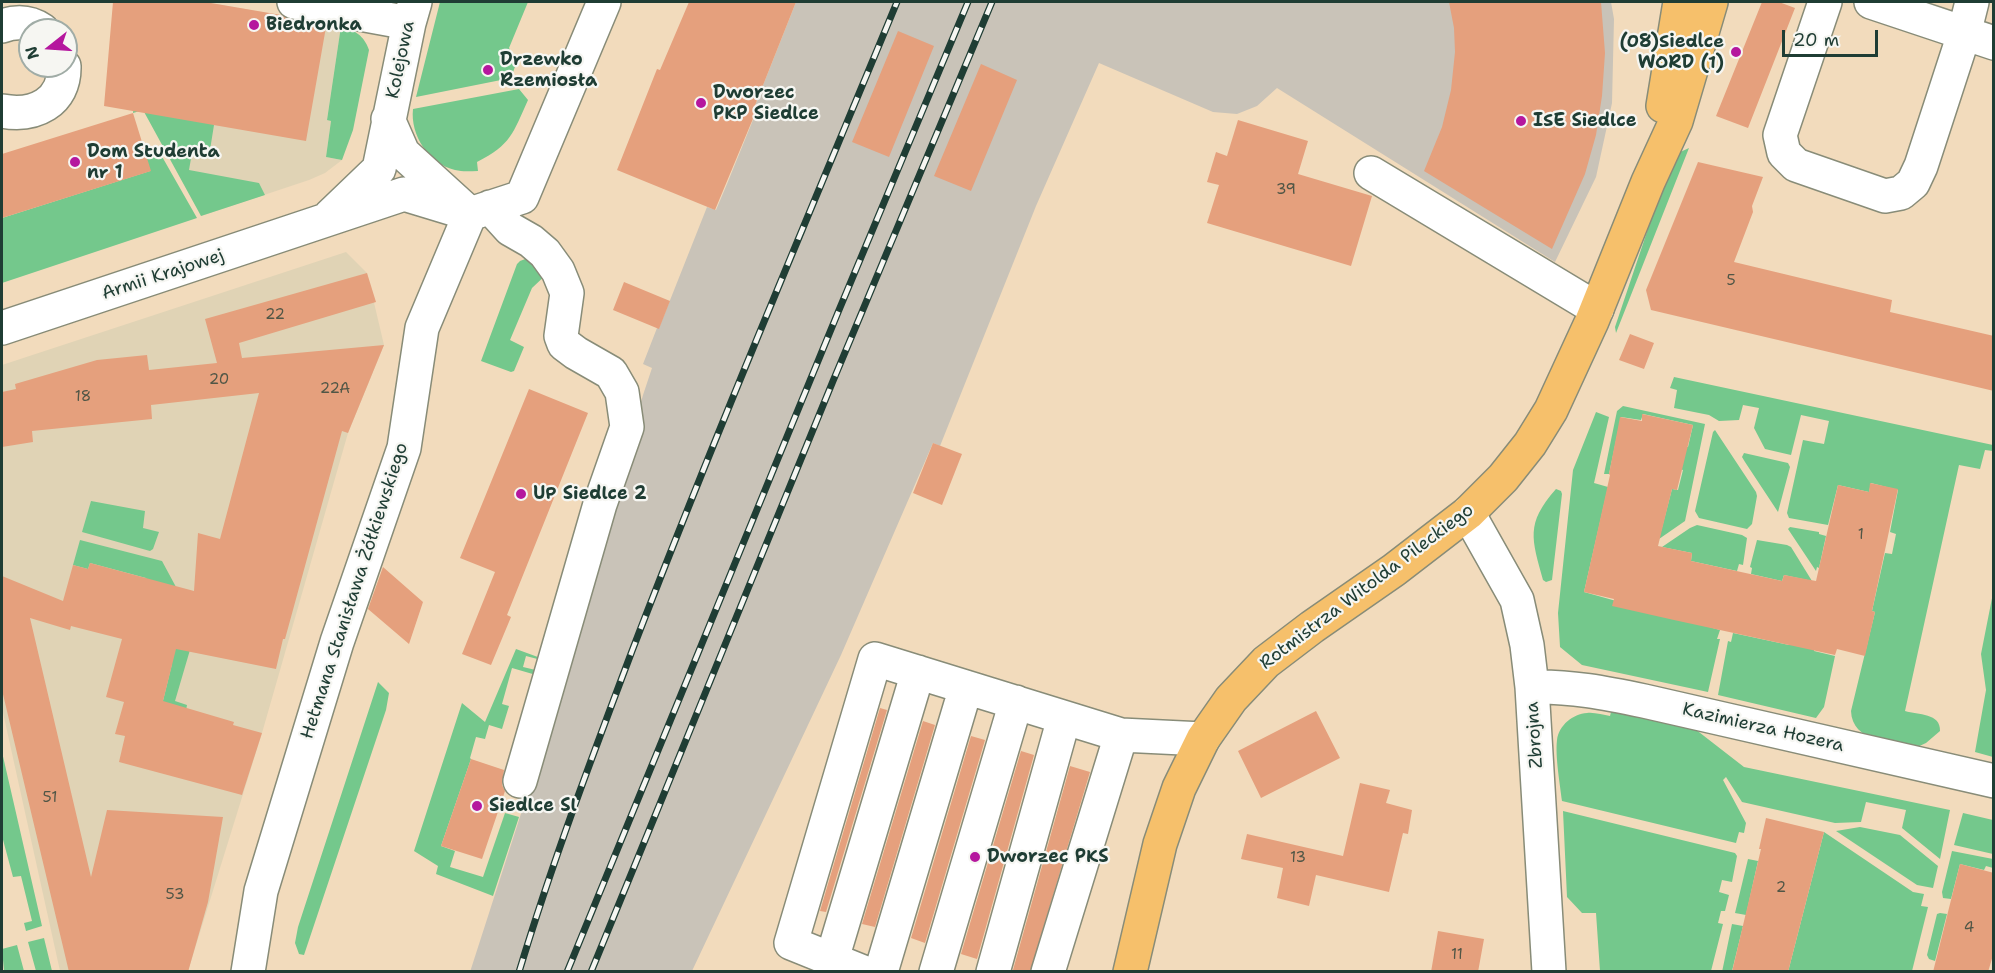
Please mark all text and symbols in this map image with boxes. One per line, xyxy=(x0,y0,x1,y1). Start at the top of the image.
place label: Biedronka xyxy=(266,14,362,36)
north arrow xyxy=(18,18,78,78)
marker: Biedronka xyxy=(247,18,261,32)
scale bar xyxy=(1785,18,1881,56)
street label: Kolejowa xyxy=(382,19,420,101)
text: 20 m xyxy=(1793,28,1839,52)
place label: (08)Siedlce WORD (1) xyxy=(1619,31,1724,74)
text: N xyxy=(20,44,44,62)
marker: (08)Siedlce WORD (1) xyxy=(1729,45,1743,59)
place label: Drzewko Rzemiosła xyxy=(500,49,597,92)
marker: Drzewko Rzemiosła xyxy=(481,63,495,77)
place label: Dworzec PKP Siedlce xyxy=(713,82,819,124)
marker: Dworzec PKP Siedlce xyxy=(694,96,708,110)
place label: ISE Siedlce xyxy=(1533,110,1636,132)
marker: ISE Siedlce xyxy=(1514,114,1528,128)
place label: Dom Studenta nr 1 xyxy=(87,141,220,184)
marker: Dom Studenta nr 1 xyxy=(68,155,82,169)
house number: 39 xyxy=(1276,181,1296,199)
street label: Armii Krajowej xyxy=(99,245,227,305)
house number: 5 xyxy=(1726,272,1736,290)
house number: 22 xyxy=(265,306,285,324)
house number: 20 xyxy=(209,371,229,389)
house number: 22A xyxy=(320,380,350,398)
house number: 18 xyxy=(75,388,91,406)
street label: Hetmana Stanisława Żółkiewskiego xyxy=(297,440,413,742)
place label: UP Siedlce 2 xyxy=(533,483,647,505)
marker: UP Siedlce 2 xyxy=(514,487,528,501)
street label: Rotmistrza Witolda Pileckiego xyxy=(1256,499,1478,675)
house number: 1 xyxy=(1858,526,1864,544)
street label: Kazimierza Hozera xyxy=(1680,699,1846,757)
street label: Zbrojna xyxy=(1522,701,1548,769)
house number: 51 xyxy=(43,789,57,807)
place label: Siedlce Sl xyxy=(489,795,577,817)
marker: Siedlce Sl xyxy=(470,799,484,813)
place label: Dworzec PKS xyxy=(987,846,1108,868)
house number: 13 xyxy=(1290,849,1306,867)
marker: Dworzec PKS xyxy=(968,850,982,864)
house number: 2 xyxy=(1776,879,1786,897)
house number: 53 xyxy=(166,886,184,904)
house number: 4 xyxy=(1964,919,1974,937)
house number: 11 xyxy=(1451,946,1463,964)

